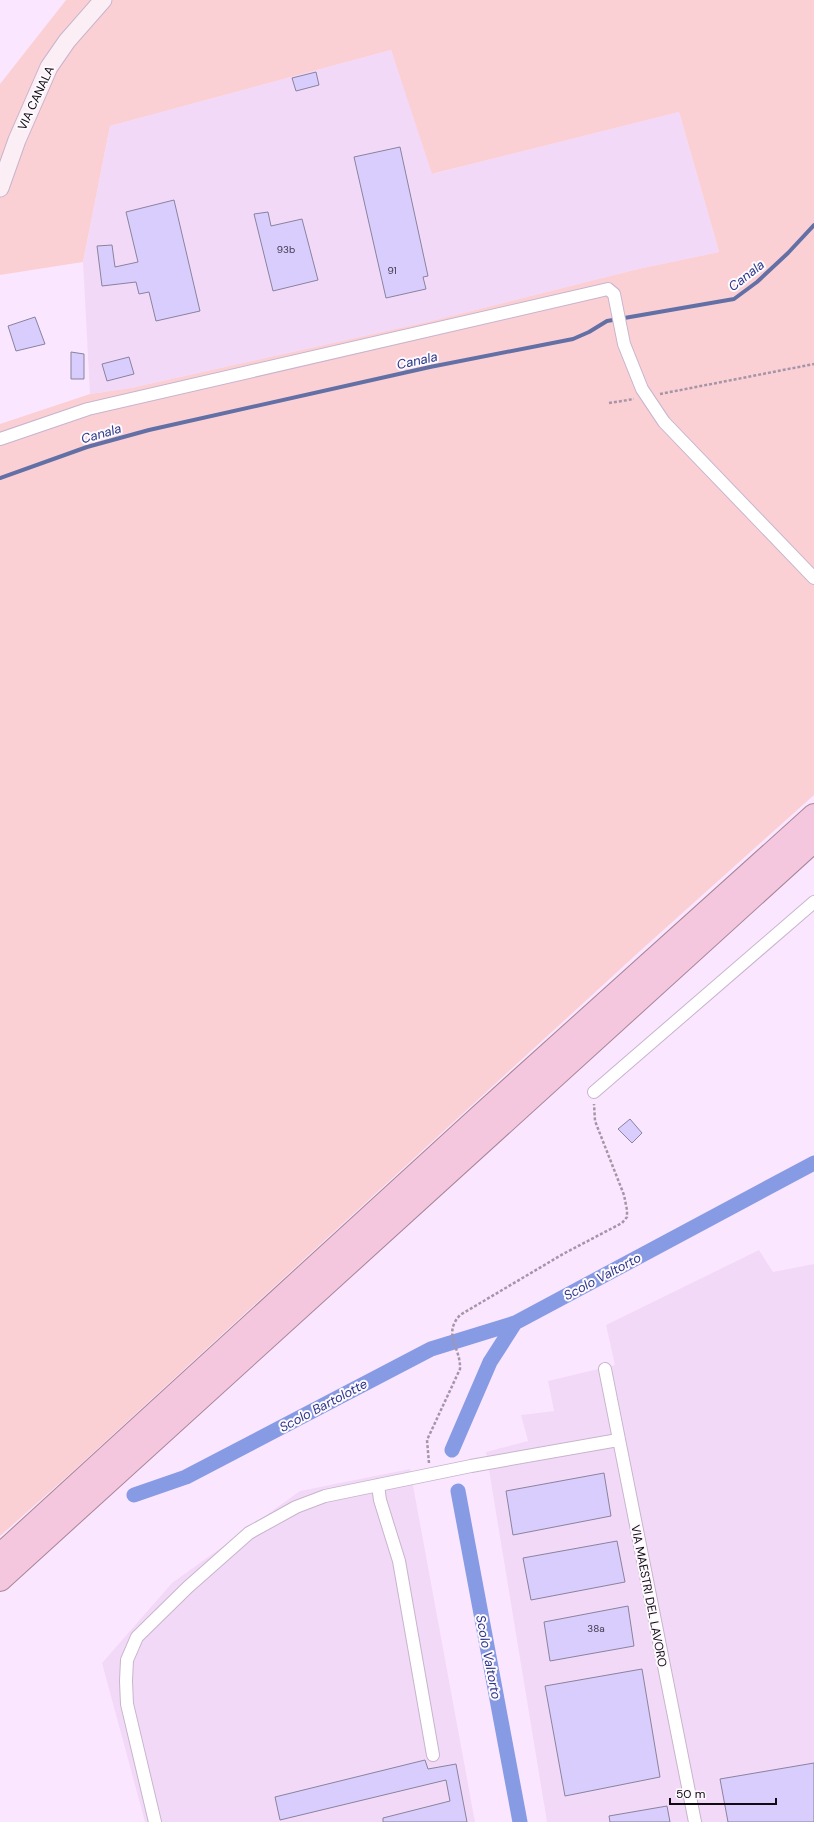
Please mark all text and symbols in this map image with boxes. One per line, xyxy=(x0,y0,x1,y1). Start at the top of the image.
street label: VIA CANALA xyxy=(14,63,58,133)
house number: 93b xyxy=(277,243,295,256)
water label: Canala xyxy=(725,256,768,295)
house number: 91 xyxy=(387,264,397,277)
water label: Canala xyxy=(395,348,439,373)
water label: Canala xyxy=(79,420,123,447)
water label: Scolo Valtorto xyxy=(561,1249,644,1304)
water label: Scolo Bartolotte xyxy=(276,1375,370,1436)
street label: VIA MAESTRI DEL LAVORO xyxy=(627,1524,671,1668)
water label: Scolo Valtorto xyxy=(472,1614,505,1701)
house number: 38a xyxy=(587,1622,605,1635)
scale bar xyxy=(670,1780,776,1806)
text: 50 m xyxy=(676,1786,705,1802)

